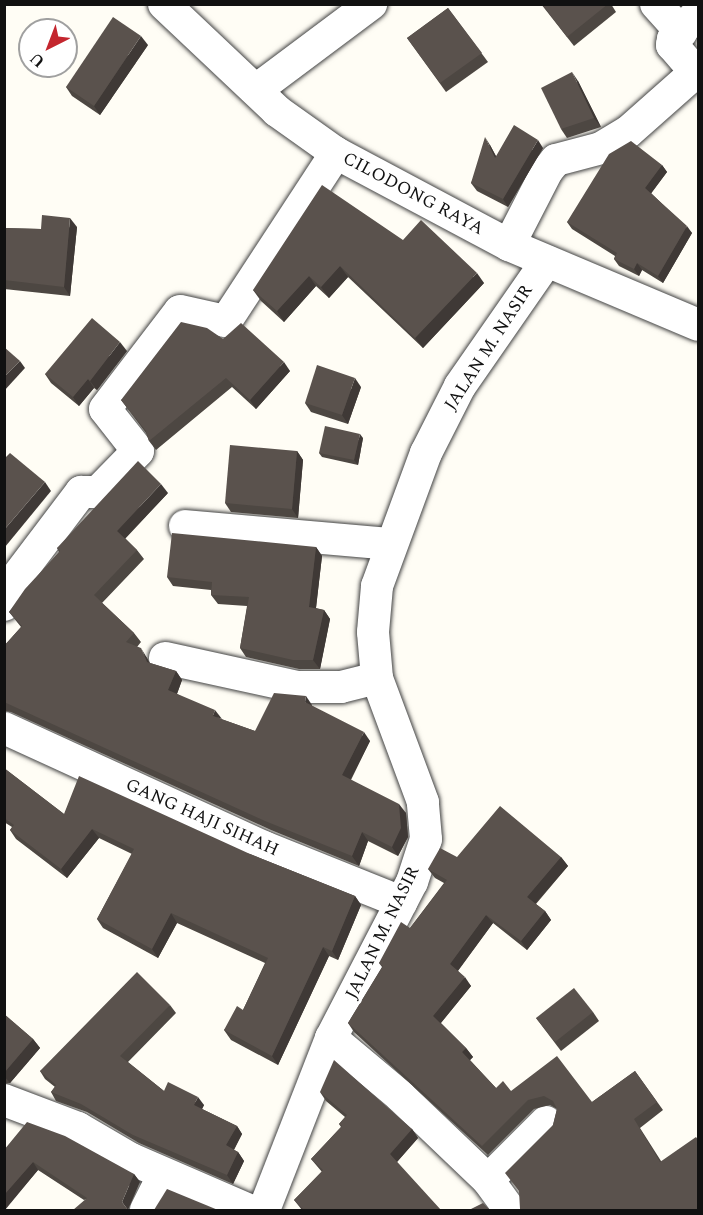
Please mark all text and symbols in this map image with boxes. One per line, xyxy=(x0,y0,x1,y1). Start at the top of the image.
north arrow xyxy=(18,18,78,78)
text: U xyxy=(24,46,50,73)
street label: CILODONG RAYA xyxy=(339,148,487,240)
street label: JALAN M. NASIR xyxy=(440,281,538,415)
street label: GANG HAJI SIHAH xyxy=(122,775,282,861)
street label: JALAN M. NASIR xyxy=(341,863,425,1003)

